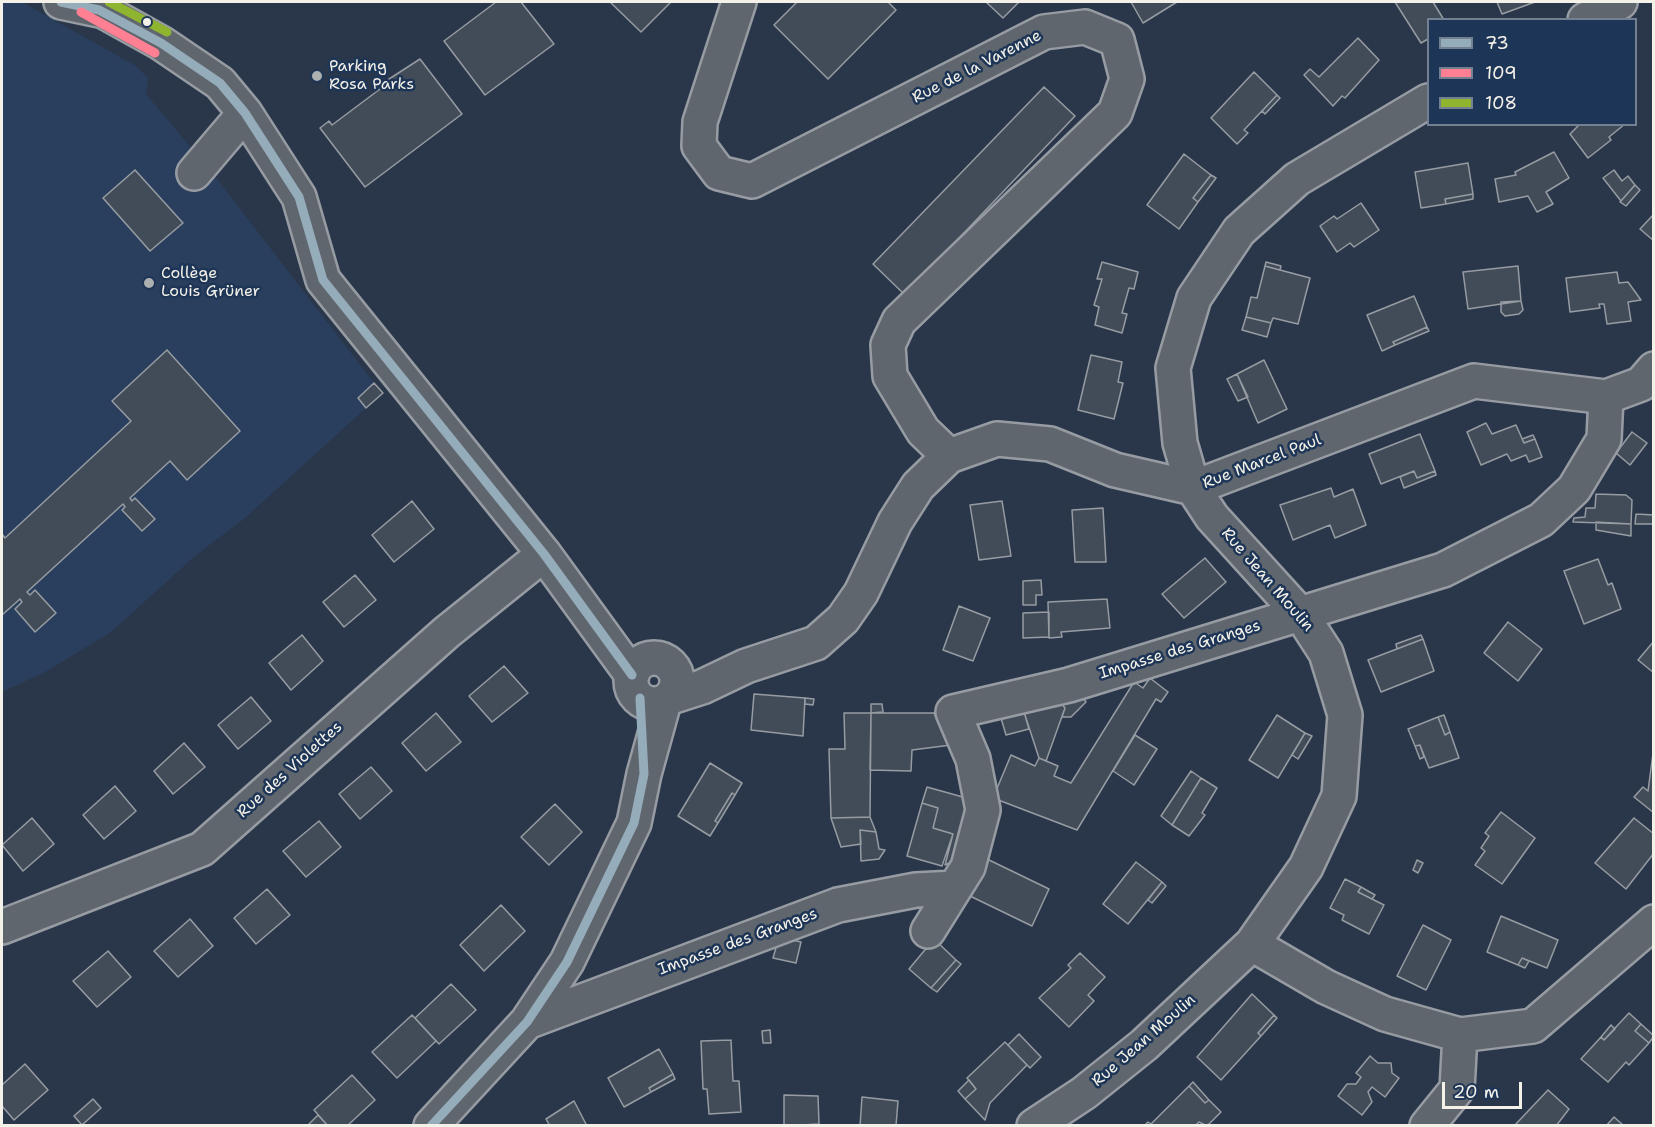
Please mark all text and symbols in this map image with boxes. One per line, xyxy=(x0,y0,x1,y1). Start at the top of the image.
unlabelled marker xyxy=(141,16,153,28)
legend xyxy=(1427,18,1637,126)
street label: Rue de la Varenne xyxy=(909,26,1045,108)
text: 73 xyxy=(1485,31,1509,55)
place label: Parking Rosa Parks xyxy=(329,57,414,95)
text: 109 xyxy=(1485,61,1517,85)
marker: Parking Rosa Parks xyxy=(310,69,324,83)
text: 108 xyxy=(1485,91,1517,115)
place label: Collège Louis Grüner xyxy=(161,264,260,302)
marker: Collège Louis Grüner xyxy=(142,276,156,290)
street label: Rue Marcel Paul xyxy=(1200,431,1324,493)
street label: Rue Jean Moulin xyxy=(1217,524,1317,636)
street label: Impasse des Granges xyxy=(1097,616,1263,684)
street label: Rue des Violettes xyxy=(234,718,346,822)
street label: Impasse des Granges xyxy=(656,904,820,980)
street label: Rue Jean Moulin xyxy=(1088,991,1200,1091)
scale bar xyxy=(1445,1070,1524,1108)
text: 20 m xyxy=(1453,1080,1499,1104)

